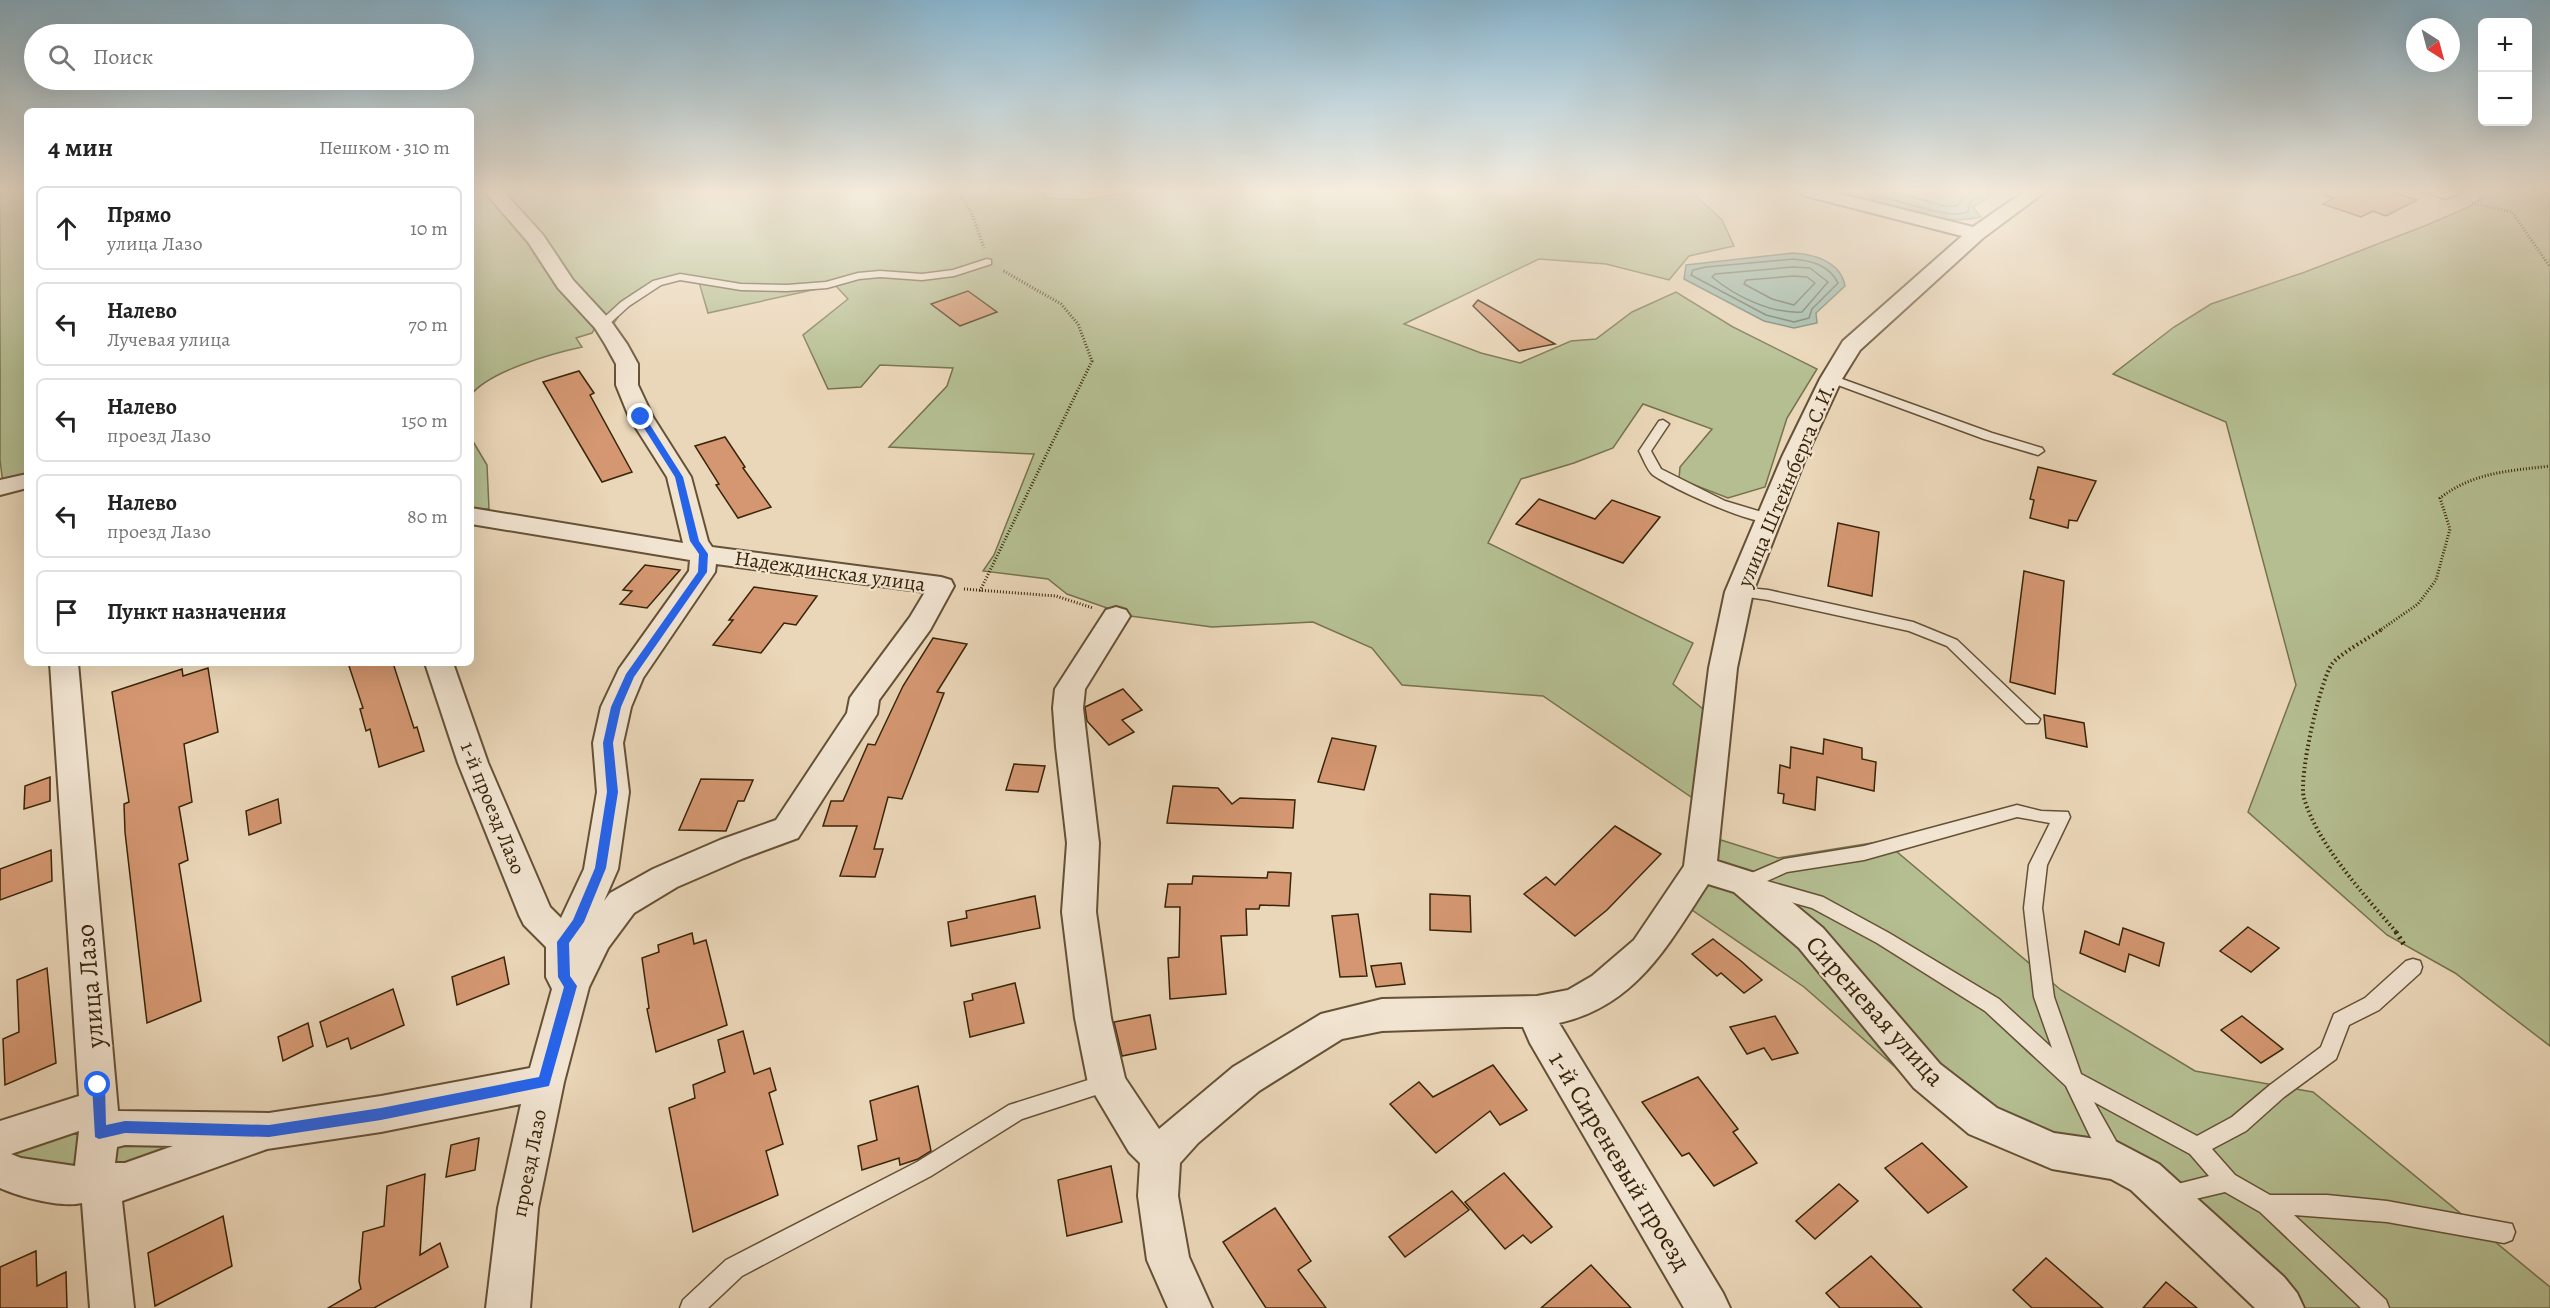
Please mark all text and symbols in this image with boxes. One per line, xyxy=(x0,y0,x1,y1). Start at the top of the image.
north arrow xyxy=(2406,18,2460,72)
map controls xyxy=(2478,18,2532,126)
button: + xyxy=(2478,18,2532,72)
search box xyxy=(24,24,474,90)
icon: search xyxy=(45,41,78,74)
text: Поиск xyxy=(93,42,153,72)
button: − xyxy=(2478,72,2532,126)
text: 4 мин xyxy=(48,130,113,165)
text: Пешком · 310 m xyxy=(319,134,450,161)
text: Прямо xyxy=(107,200,171,230)
icon: ahead xyxy=(50,212,83,245)
text: 10 m xyxy=(410,215,448,242)
text: улица Лазо xyxy=(107,230,203,257)
text: Налево xyxy=(107,296,177,326)
icon: left xyxy=(50,308,83,341)
text: 70 m xyxy=(408,311,448,338)
text: Лучевая улица xyxy=(107,326,231,353)
street label: улица Штейнберга С.И. xyxy=(1730,379,1842,592)
text: Налево xyxy=(107,392,177,422)
route end xyxy=(627,403,653,429)
icon: left xyxy=(50,404,83,437)
text: 150 m xyxy=(401,407,448,434)
text: проезд Лазо xyxy=(107,422,211,449)
text: Налево xyxy=(107,488,177,518)
icon: left xyxy=(50,500,83,533)
text: 80 m xyxy=(407,503,448,530)
text: проезд Лазо xyxy=(107,518,211,545)
street label: Надеждинская улица xyxy=(733,544,928,598)
icon: arrive xyxy=(50,596,83,629)
text: Пункт назначения xyxy=(107,597,286,627)
street label: 1-й проезд Лазо xyxy=(454,737,532,879)
street label: улица Лазо xyxy=(67,923,113,1050)
street label: Сиреневая улица xyxy=(1798,928,1952,1094)
street label: 1-й Сиреневый проезд xyxy=(1541,1045,1699,1277)
route start xyxy=(84,1071,110,1097)
street label: проезд Лазо xyxy=(505,1107,553,1219)

